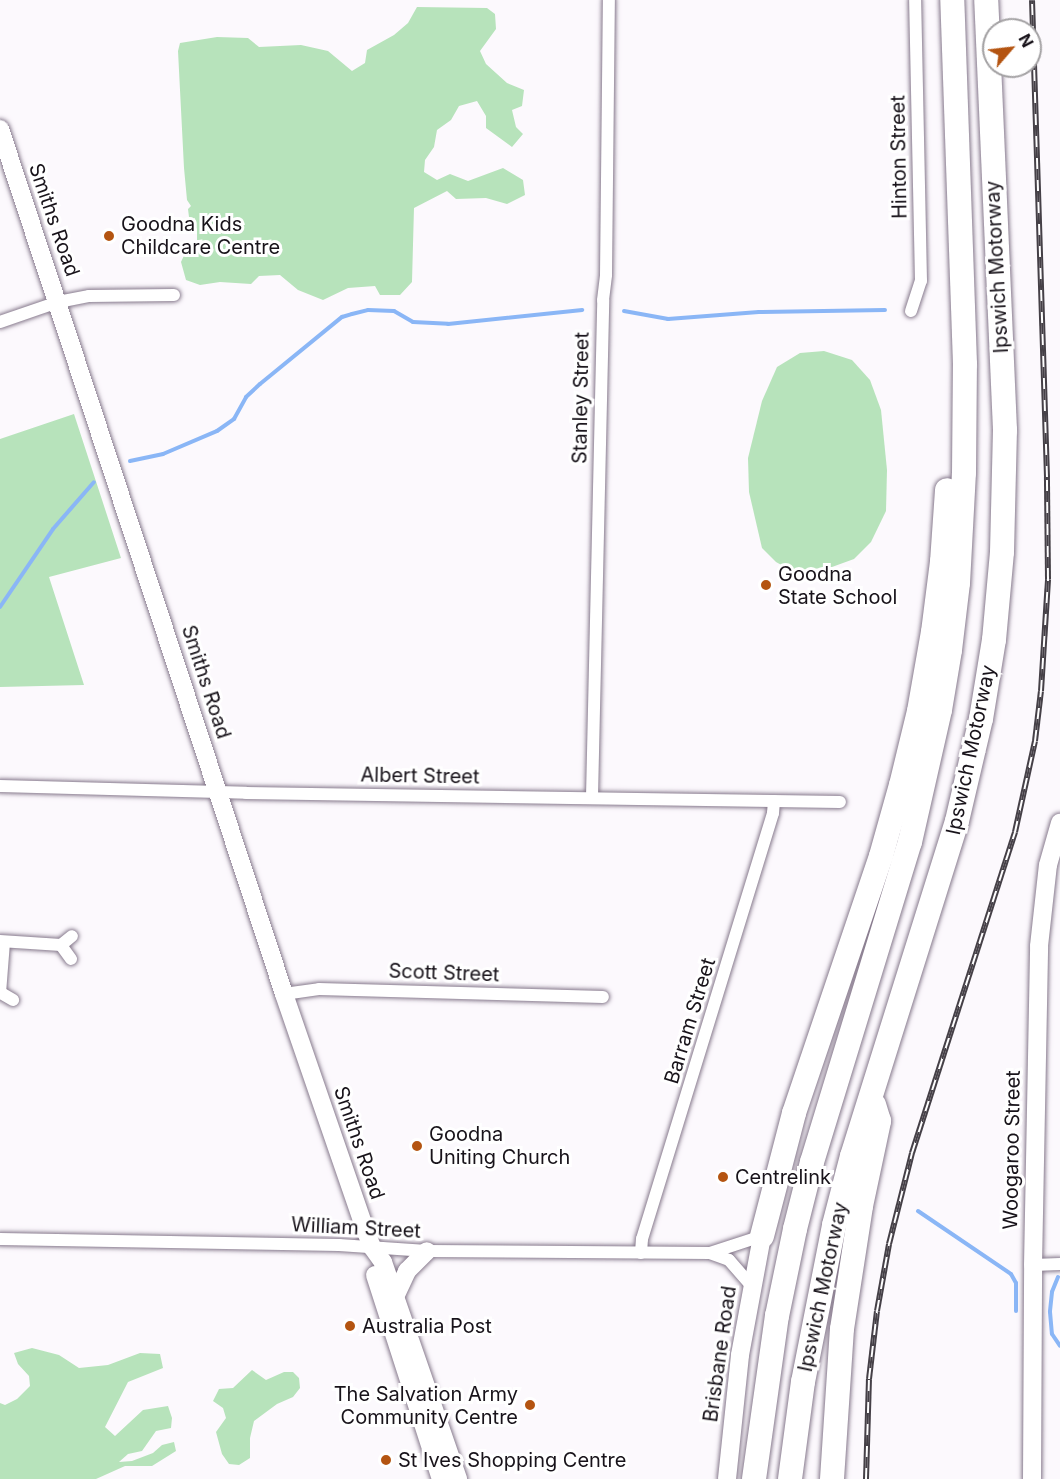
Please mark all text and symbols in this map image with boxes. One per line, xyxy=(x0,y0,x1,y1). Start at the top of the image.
north arrow xyxy=(982,18,1042,78)
text: N xyxy=(1014,30,1038,51)
street label: Hinton Street xyxy=(886,95,912,219)
street label: Smiths Road xyxy=(23,160,85,280)
street label: Ipswich Motorway xyxy=(980,180,1014,354)
place label: Goodna Kids Childcare Centre xyxy=(121,213,280,260)
marker: Goodna Kids Childcare Centre xyxy=(102,229,116,243)
street label: Stanley Street xyxy=(568,332,594,464)
place label: Goodna State School xyxy=(778,562,897,609)
marker: Goodna State School xyxy=(759,578,773,592)
street label: Smiths Road xyxy=(176,622,236,742)
street label: Ipswich Motorway xyxy=(941,663,1001,837)
street label: Albert Street xyxy=(360,763,480,789)
street label: Barram Street xyxy=(659,955,721,1087)
street label: Scott Street xyxy=(388,959,500,987)
street label: Woogaroo Street xyxy=(999,1070,1025,1230)
street label: Smiths Road xyxy=(328,1083,390,1203)
place label: Goodna Uniting Church xyxy=(429,1122,570,1169)
marker: Goodna Uniting Church xyxy=(410,1139,424,1153)
place label: Centrelink xyxy=(735,1165,831,1189)
marker: Centrelink xyxy=(716,1170,730,1184)
street label: Ipswich Motorway xyxy=(793,1200,853,1374)
street label: William Street xyxy=(291,1213,421,1243)
street label: Brisbane Road xyxy=(699,1284,741,1424)
place label: Australia Post xyxy=(362,1314,492,1338)
marker: Australia Post xyxy=(343,1319,357,1333)
place label: The Salvation Army Community Centre xyxy=(334,1382,518,1429)
marker: The Salvation Army Community Centre xyxy=(523,1398,537,1412)
place label: St Ives Shopping Centre xyxy=(398,1448,626,1472)
marker: St Ives Shopping Centre xyxy=(379,1453,393,1467)

